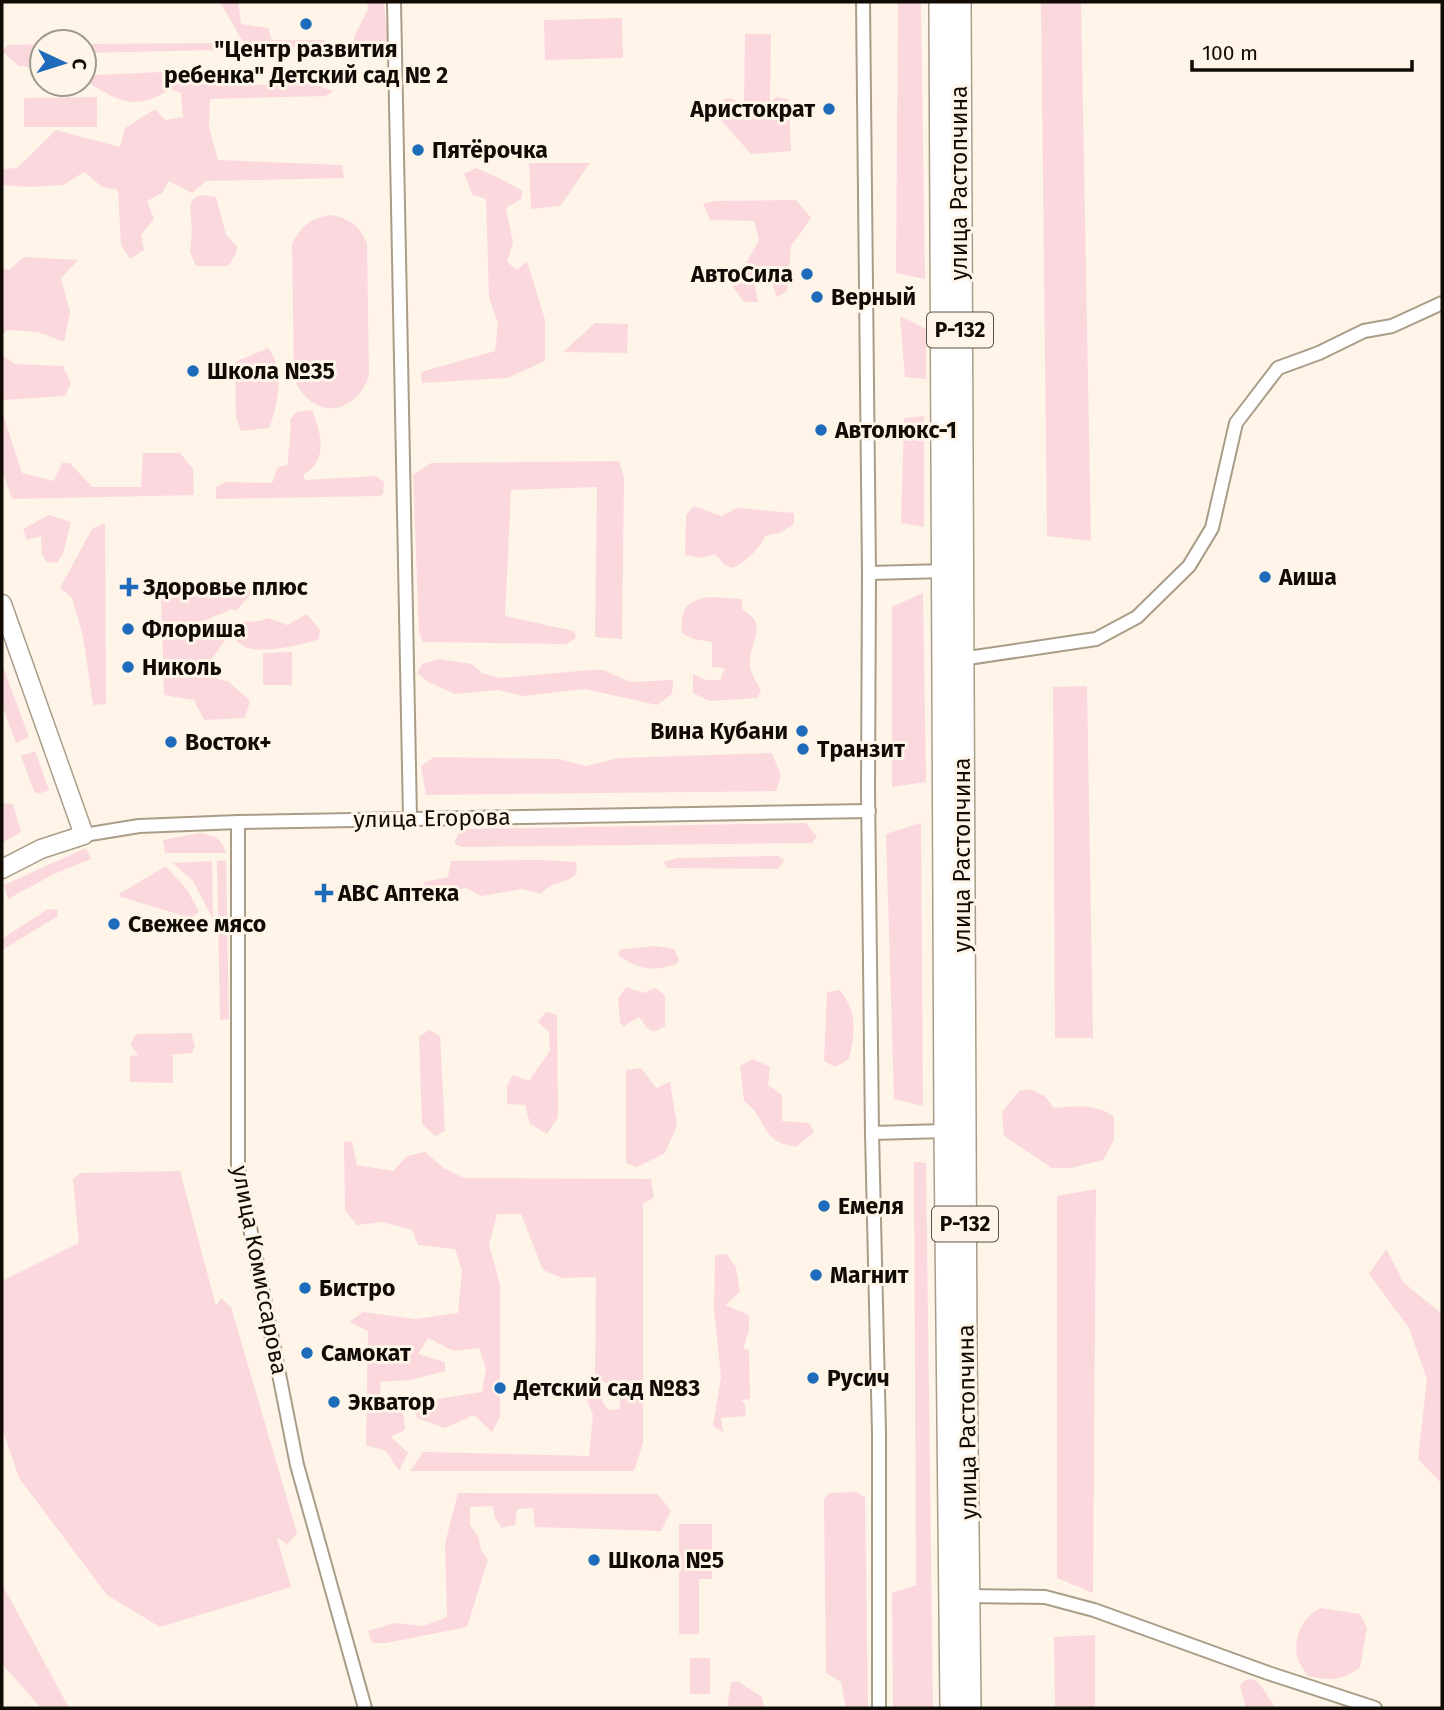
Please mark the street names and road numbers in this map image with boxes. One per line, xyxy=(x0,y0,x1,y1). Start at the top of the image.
street label: улица Растопчина xyxy=(945,85,973,281)
road number: Р-132 xyxy=(927,312,993,348)
street label: улица Растопчина xyxy=(948,757,976,953)
street label: улица Егорова xyxy=(353,803,511,833)
street label: улица Комиссарова xyxy=(226,1163,294,1377)
road number: Р-132 xyxy=(932,1206,998,1242)
street label: улица Растопчина xyxy=(951,1324,983,1520)

